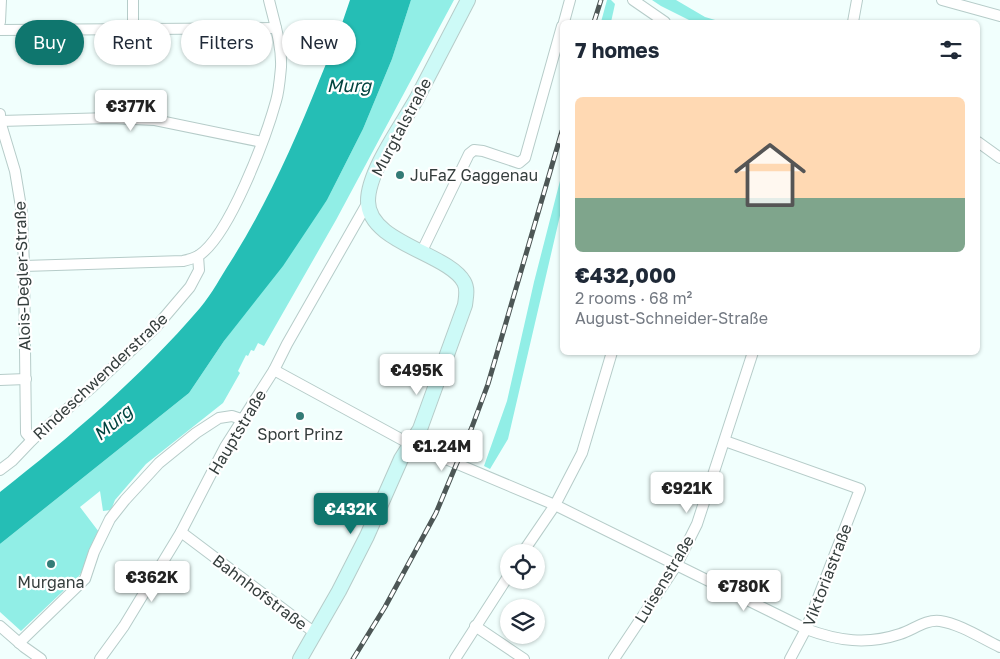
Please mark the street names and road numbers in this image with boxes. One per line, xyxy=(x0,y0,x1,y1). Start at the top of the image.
street label: Murgtalstraße xyxy=(367,74,435,180)
street label: Alois-Degler-Straße xyxy=(9,201,35,351)
street label: Rindeschwenderstraße xyxy=(29,308,171,444)
street label: Hauptstraße xyxy=(204,386,270,478)
street label: Viktoriastraße xyxy=(798,521,856,629)
street label: Luisenstraße xyxy=(630,531,698,627)
street label: Bahnhofstraße xyxy=(209,550,311,634)

